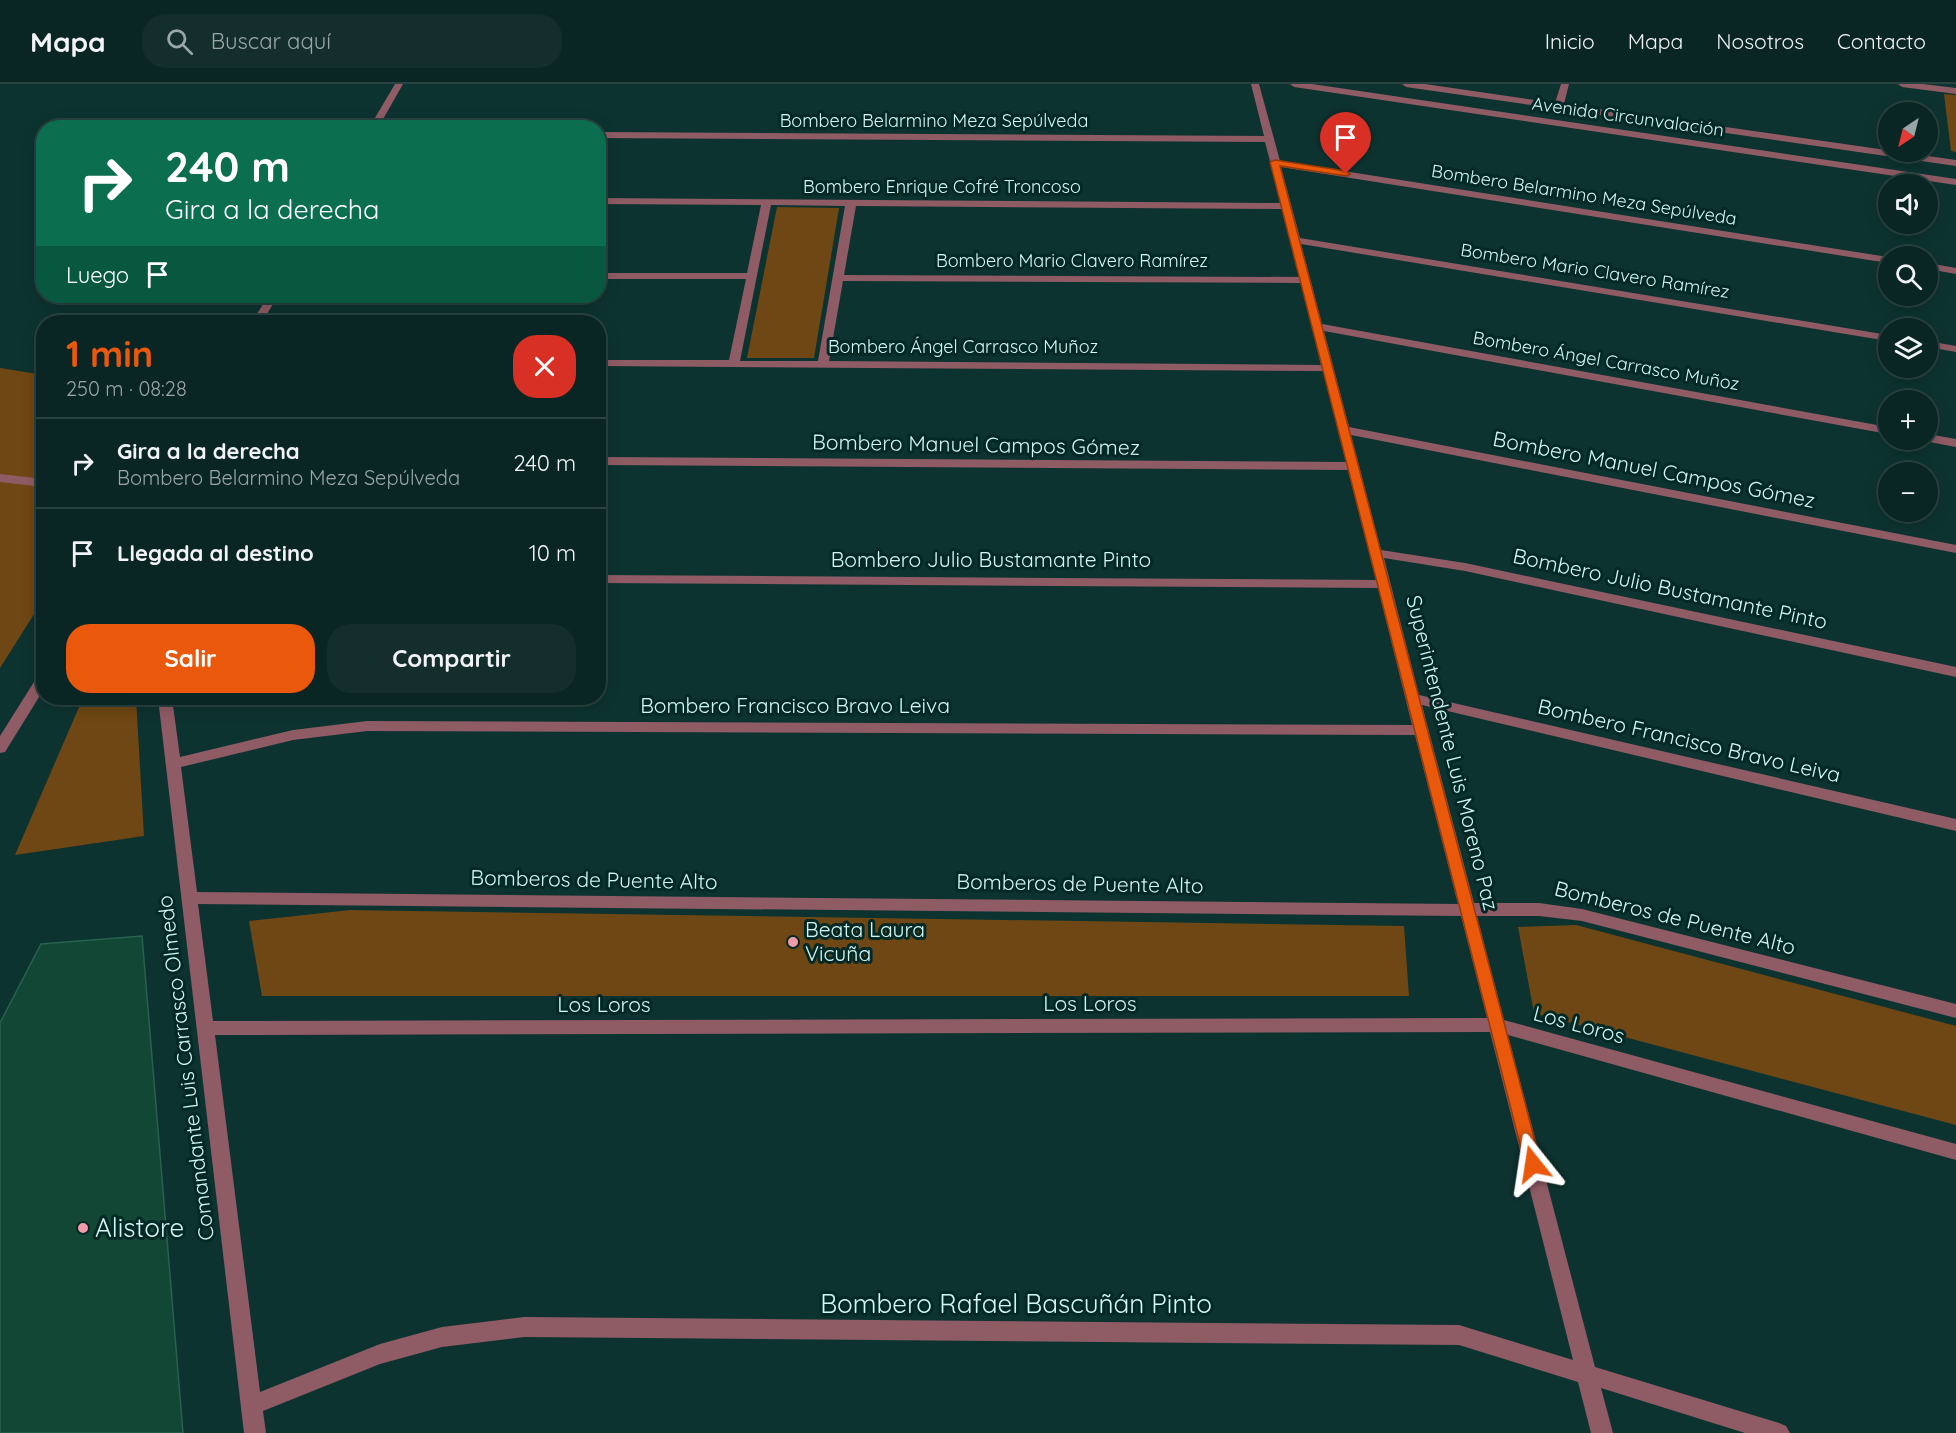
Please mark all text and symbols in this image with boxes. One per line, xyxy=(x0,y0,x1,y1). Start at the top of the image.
search box xyxy=(142,14,562,68)
text: Mapa xyxy=(30,24,106,59)
icon: search xyxy=(163,25,196,58)
text: Buscar aquí xyxy=(211,27,331,55)
text: Inicio xyxy=(1545,28,1595,54)
text: Mapa xyxy=(1628,28,1683,54)
text: Nosotros xyxy=(1716,28,1804,54)
text: Contacto xyxy=(1837,28,1926,54)
street label: Avenida Circunvalación xyxy=(1531,92,1726,141)
north arrow xyxy=(1878,102,1938,162)
map controls xyxy=(1878,102,1938,522)
street label: Bombero Belarmino Meza Sepúlveda xyxy=(780,109,1088,132)
pin xyxy=(1320,112,1371,174)
icon: arrive xyxy=(1329,121,1362,154)
text: 240 m xyxy=(165,140,290,193)
icon: right xyxy=(66,144,144,222)
street label: Bombero Belarmino Meza Sepúlveda xyxy=(1430,159,1738,230)
button: sound xyxy=(1878,174,1938,234)
street label: Bombero Enrique Cofré Troncoso xyxy=(803,175,1081,198)
text: Gira a la derecha xyxy=(165,192,379,226)
street label: Bombero Mario Clavero Ramírez xyxy=(1459,238,1731,303)
button: search xyxy=(1878,246,1938,306)
street label: Bombero Mario Clavero Ramírez xyxy=(936,249,1208,272)
icon: arrive xyxy=(141,258,174,291)
text: Luego xyxy=(66,261,129,289)
button: layers xyxy=(1878,318,1938,378)
street label: Bombero Ángel Carrasco Muñoz xyxy=(1471,326,1741,395)
text: 1 min xyxy=(66,331,153,376)
button: close xyxy=(513,335,576,398)
street label: Bombero Ángel Carrasco Muñoz xyxy=(828,335,1098,358)
text: 250 m · 08:28 xyxy=(66,376,187,401)
button: + xyxy=(1878,390,1938,450)
street label: Bombero Manuel Campos Gómez xyxy=(1491,425,1817,513)
street label: Bombero Manuel Campos Gómez xyxy=(812,428,1140,460)
text: Gira a la derecha xyxy=(117,437,300,465)
icon: right xyxy=(66,447,99,480)
text: 240 m xyxy=(513,449,576,477)
button: − xyxy=(1878,462,1938,522)
text: Bombero Belarmino Meza Sepúlveda xyxy=(117,465,460,490)
icon: arrive xyxy=(66,537,99,570)
text: Llegada al destino xyxy=(117,539,314,567)
text: 10 m xyxy=(529,539,576,567)
street label: Bombero Julio Bustamante Pinto xyxy=(1511,542,1830,634)
street label: Bombero Julio Bustamante Pinto xyxy=(831,546,1151,572)
street label: Superintendente Luis Moreno Paz xyxy=(1401,592,1505,913)
button: Salir xyxy=(66,624,315,693)
button: Compartir xyxy=(327,624,576,693)
street label: Bombero Francisco Bravo Leiva xyxy=(640,692,950,718)
street label: Bombero Francisco Bravo Leiva xyxy=(1535,693,1843,788)
street label: Bomberos de Puente Alto xyxy=(470,864,718,894)
street label: Bomberos de Puente Alto xyxy=(956,868,1204,898)
street label: Bomberos de Puente Alto xyxy=(1552,874,1798,960)
street label: Comandante Luis Carrasco Olmedo xyxy=(151,894,219,1242)
place label: Beata Laura Vicuña xyxy=(805,916,925,966)
marker: Beata Laura Vicuña xyxy=(786,935,800,949)
street label: Los Loros xyxy=(1043,990,1137,1016)
street label: Los Loros xyxy=(557,991,651,1017)
street label: Los Loros xyxy=(1531,999,1628,1049)
position arrow xyxy=(1501,1132,1565,1196)
place label: Alistore xyxy=(95,1211,184,1244)
marker: Alistore xyxy=(76,1221,90,1235)
street label: Bombero Rafael Bascuñán Pinto xyxy=(820,1287,1212,1320)

